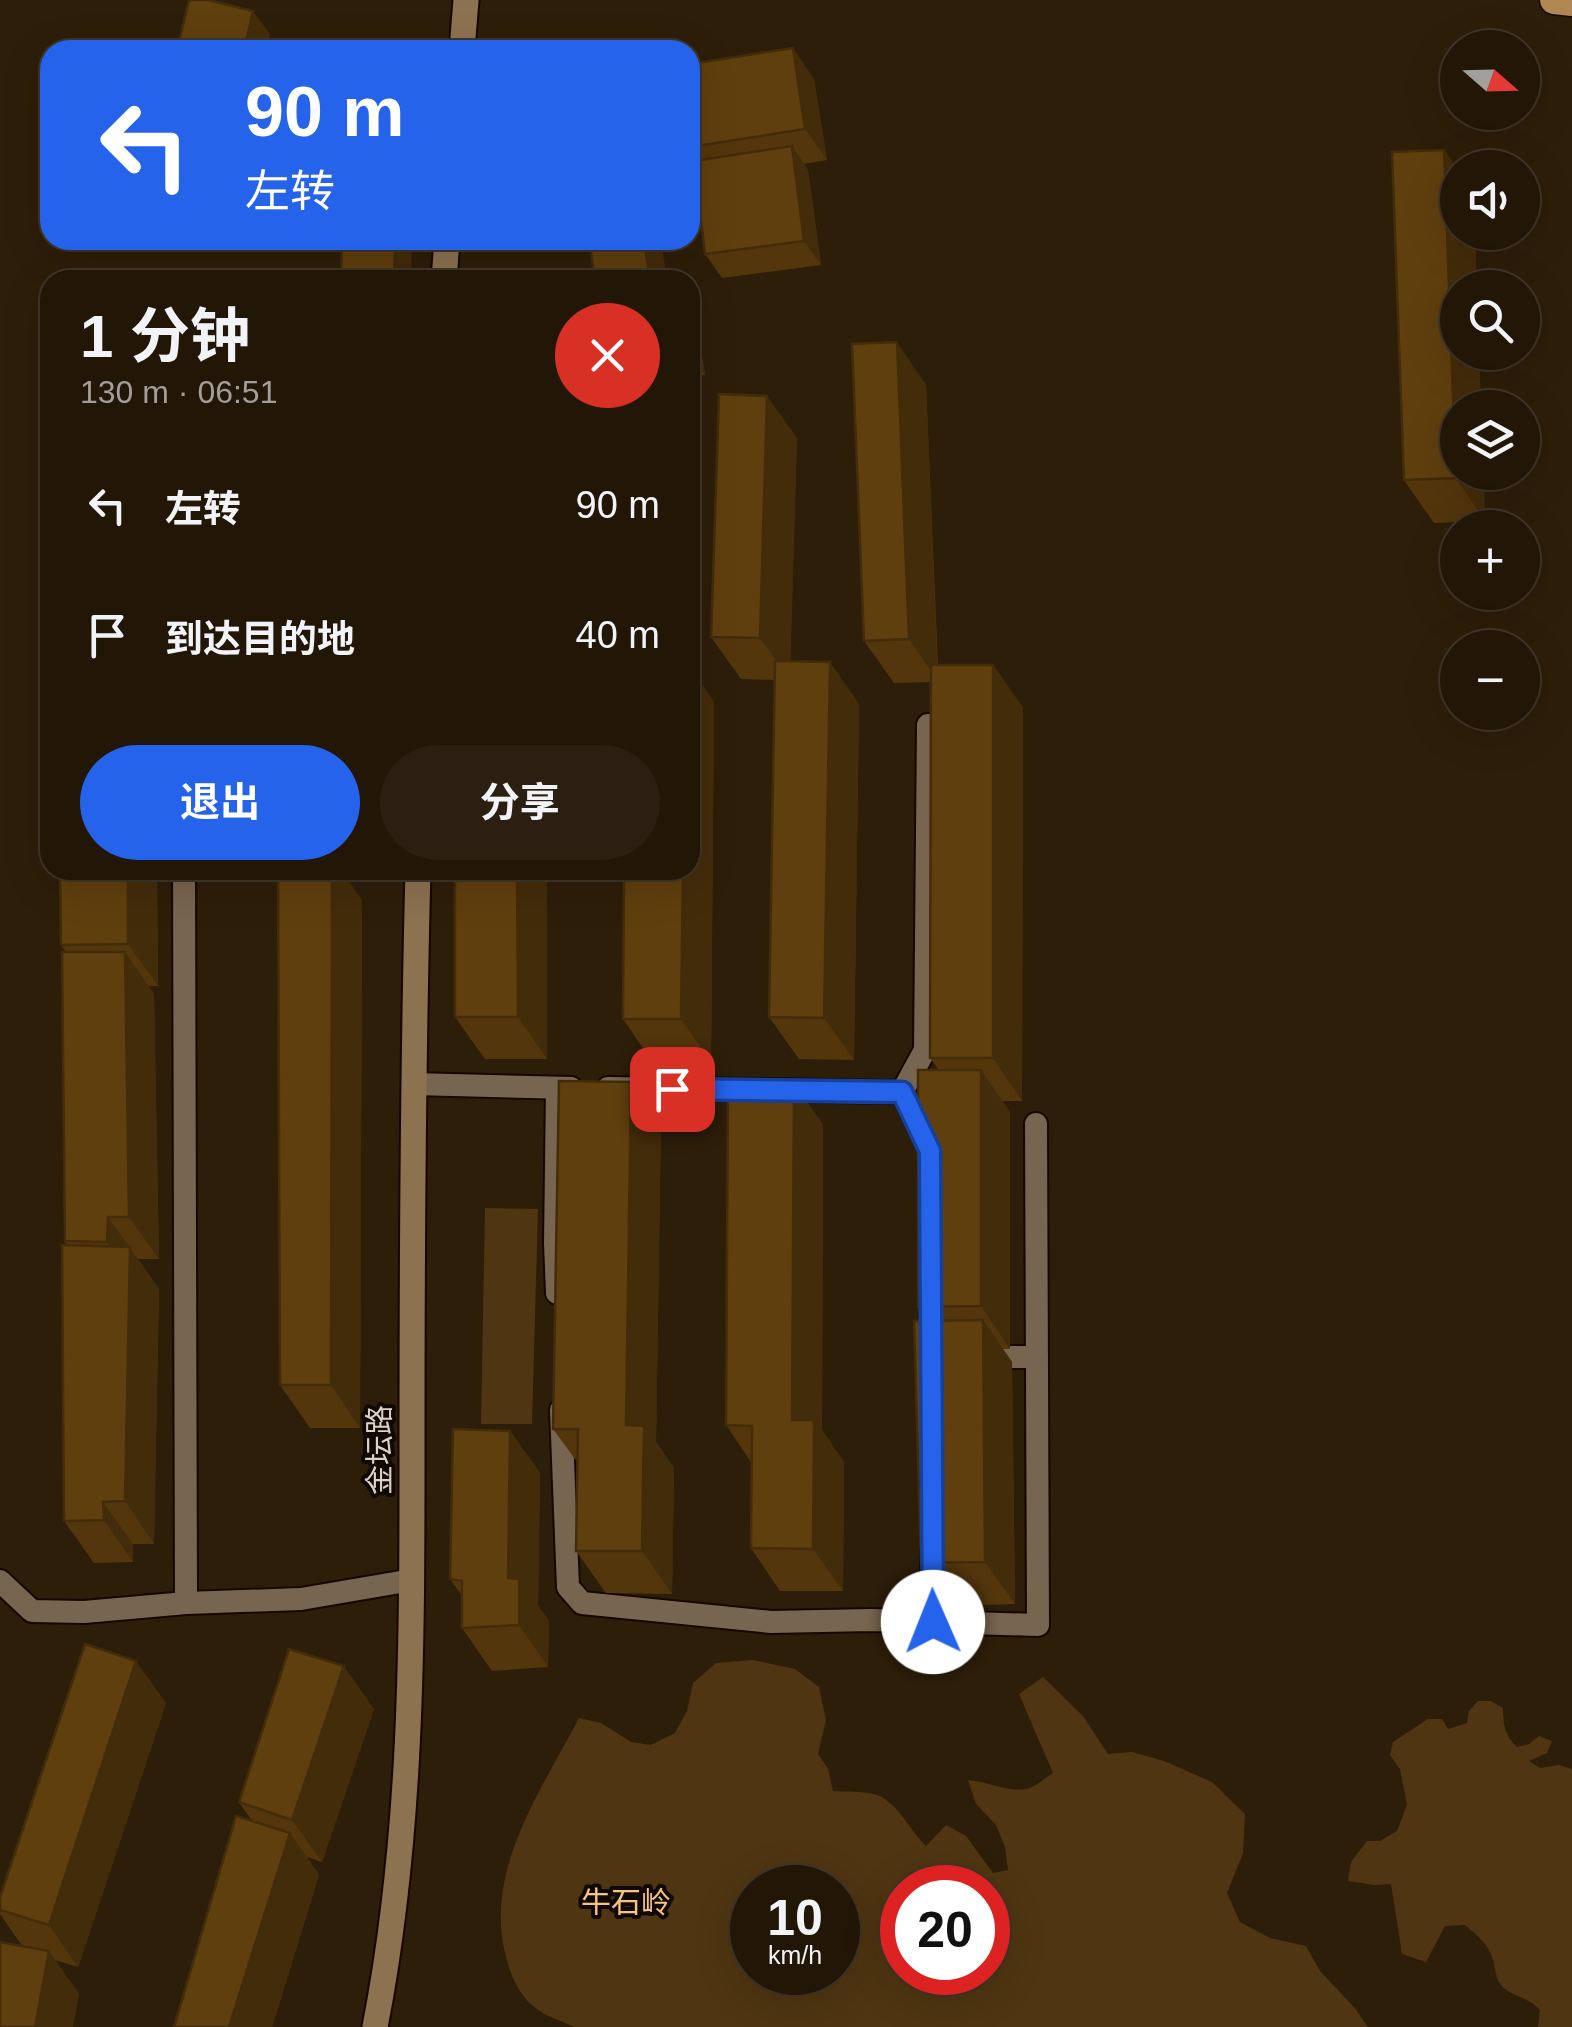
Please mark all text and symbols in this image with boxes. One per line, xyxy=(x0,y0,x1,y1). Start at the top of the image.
north arrow xyxy=(1440,30,1540,130)
map controls xyxy=(1440,30,1540,730)
text: 90 m xyxy=(245,73,405,151)
icon: left xyxy=(80,80,210,210)
button: sound xyxy=(1440,150,1540,250)
text: 左转 xyxy=(245,166,335,217)
button: search xyxy=(1440,270,1540,370)
text: 1 分钟 xyxy=(80,303,250,370)
button: close xyxy=(555,303,660,408)
text: 130 m · 06:51 xyxy=(80,374,277,410)
button: layers xyxy=(1440,390,1540,490)
icon: left xyxy=(80,478,135,533)
text: 90 m xyxy=(576,484,660,526)
text: 左转 xyxy=(165,488,241,530)
button: + xyxy=(1440,510,1540,610)
icon: arrive xyxy=(80,608,135,663)
text: 40 m xyxy=(576,614,660,656)
text: 到达目的地 xyxy=(165,618,355,660)
button: − xyxy=(1440,630,1540,730)
button: 退出 xyxy=(80,745,360,860)
button: 分享 xyxy=(380,745,660,860)
pin xyxy=(630,1047,715,1132)
icon: arrive xyxy=(645,1062,700,1117)
street label: 金坛路 xyxy=(363,1405,396,1495)
position arrow xyxy=(881,1570,985,1674)
speed limit sign: 20 xyxy=(880,1865,1010,1995)
park label: 牛石岭 xyxy=(581,1886,671,1919)
text: 10 xyxy=(767,1890,823,1946)
text: km/h xyxy=(768,1941,822,1969)

